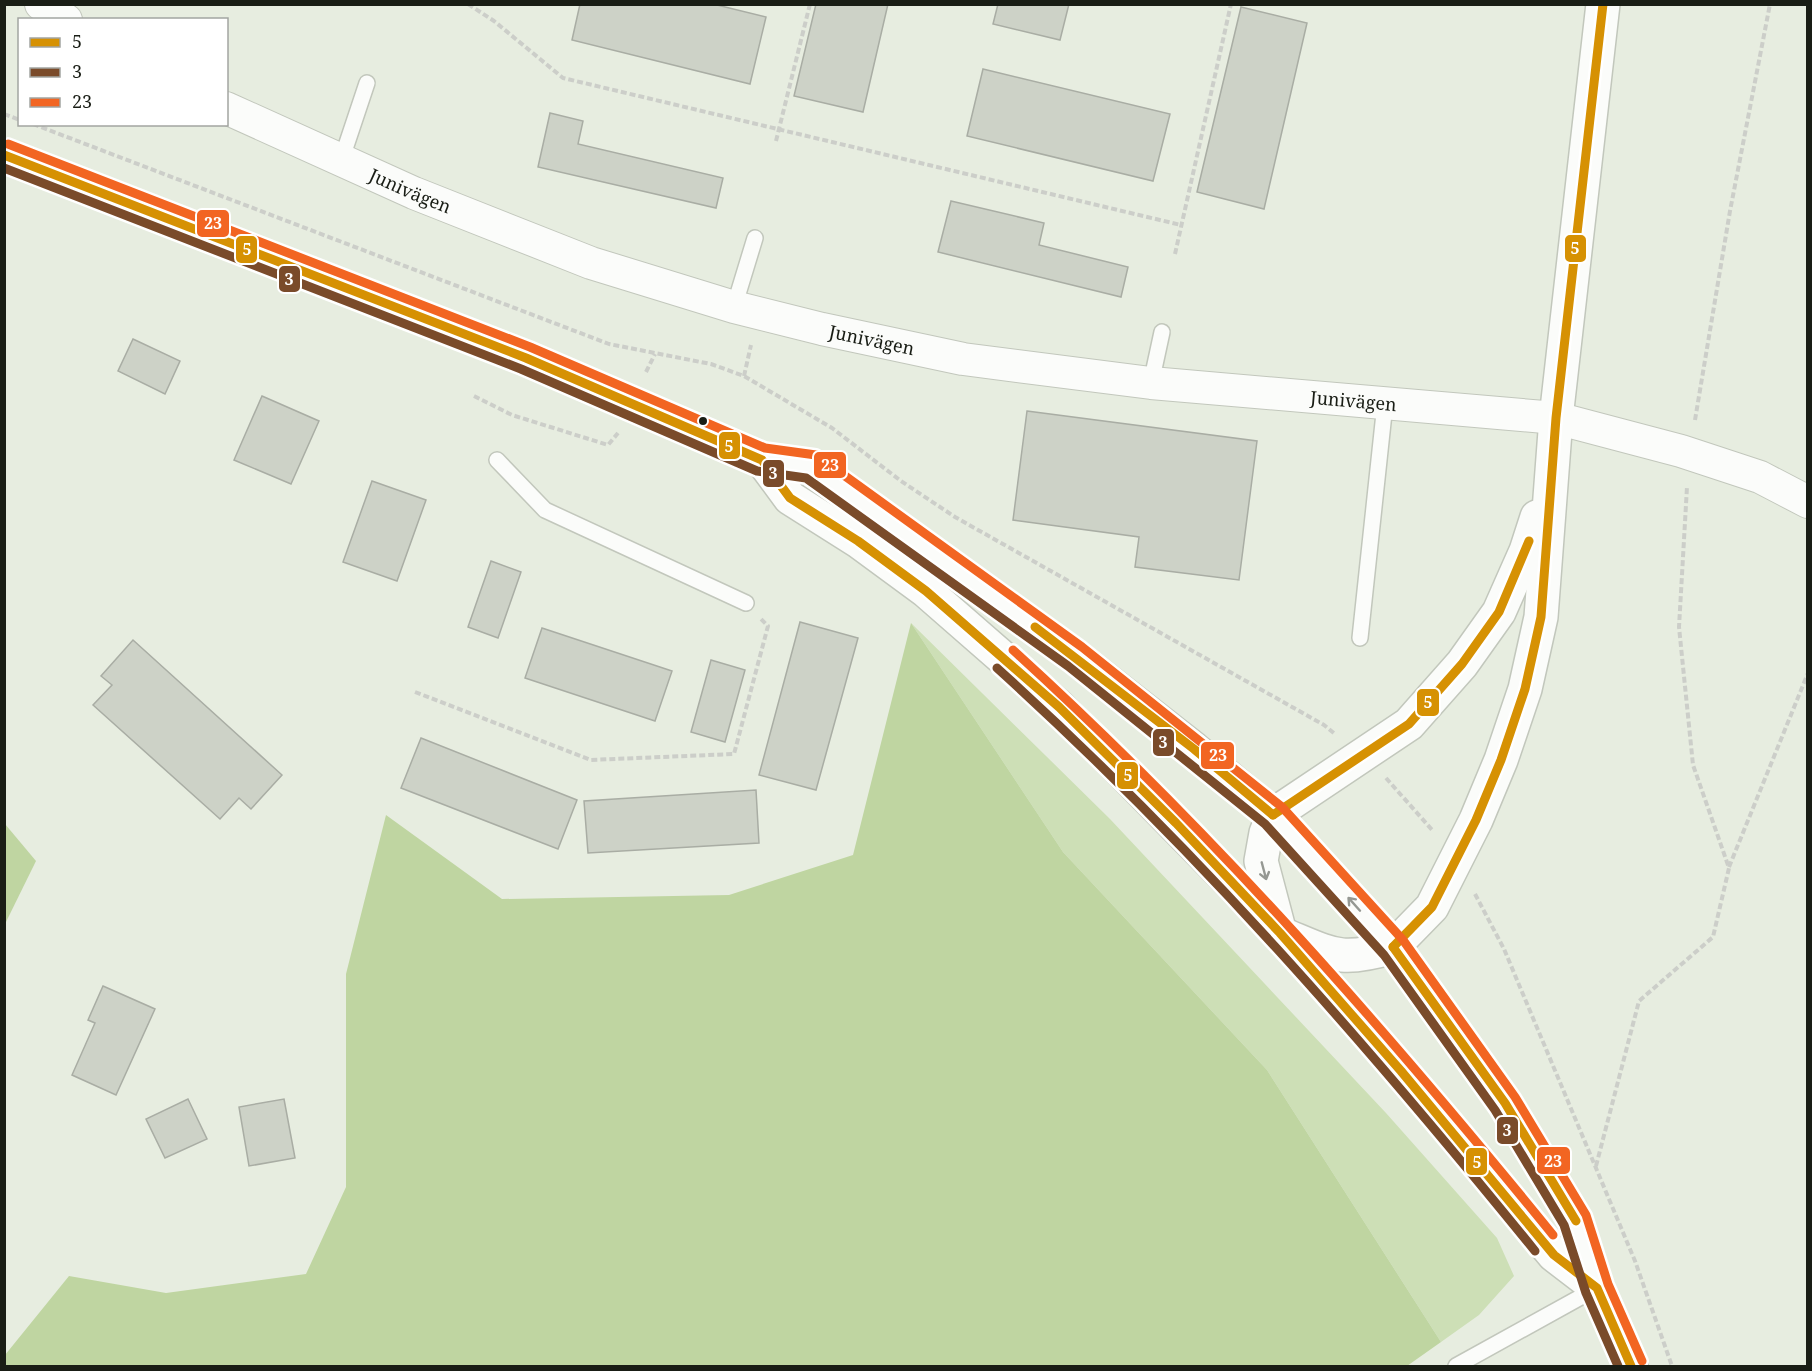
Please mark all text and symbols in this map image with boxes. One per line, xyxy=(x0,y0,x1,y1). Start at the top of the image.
legend xyxy=(18,18,228,126)
text: 5 xyxy=(72,29,82,53)
text: 3 xyxy=(72,59,82,83)
text: 23 xyxy=(72,89,92,113)
street label: Junivägen xyxy=(365,162,455,219)
line badge: 23 xyxy=(196,209,230,238)
text: 23 xyxy=(204,212,222,234)
line badge: 5 xyxy=(1564,234,1587,263)
line badge: 5 xyxy=(235,235,258,264)
text: 5 xyxy=(1570,237,1580,259)
text: 5 xyxy=(242,238,252,260)
line badge: 3 xyxy=(278,265,301,293)
text: 3 xyxy=(284,268,294,290)
street label: Junivägen xyxy=(826,319,917,360)
street label: Junivägen xyxy=(1308,385,1398,416)
unlabelled marker xyxy=(697,415,709,427)
line badge: 5 xyxy=(718,431,741,460)
text: 5 xyxy=(724,435,734,457)
line badge: 23 xyxy=(813,451,847,479)
text: 23 xyxy=(821,454,839,476)
line badge: 3 xyxy=(762,459,785,488)
text: 3 xyxy=(768,462,778,484)
line badge: 5 xyxy=(1416,688,1440,717)
text: 5 xyxy=(1423,691,1433,713)
line badge: 3 xyxy=(1152,728,1175,757)
text: 3 xyxy=(1158,731,1168,753)
line badge: 23 xyxy=(1200,741,1235,770)
text: 23 xyxy=(1209,744,1227,766)
line badge: 5 xyxy=(1116,761,1139,790)
text: 5 xyxy=(1123,764,1133,786)
one-way arrow xyxy=(1258,861,1270,880)
one-way arrow xyxy=(1347,896,1361,911)
line badge: 3 xyxy=(1496,1116,1519,1145)
text: 3 xyxy=(1502,1119,1512,1141)
line badge: 23 xyxy=(1536,1146,1571,1175)
line badge: 5 xyxy=(1465,1147,1488,1176)
text: 23 xyxy=(1544,1150,1562,1172)
text: 5 xyxy=(1472,1151,1482,1173)

